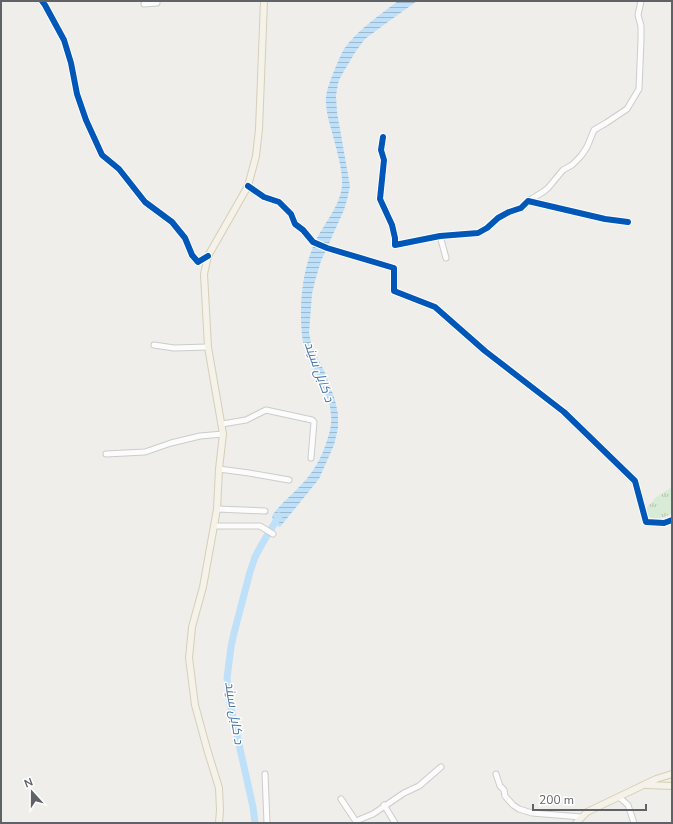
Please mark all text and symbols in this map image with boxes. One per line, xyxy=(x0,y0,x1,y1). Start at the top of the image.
water label: د کابل سيند xyxy=(300,339,338,405)
water label: د کابل سيند xyxy=(220,681,248,746)
north arrow xyxy=(12,772,52,812)
text: N xyxy=(22,775,35,792)
scale bar xyxy=(533,786,646,812)
text: 200 m xyxy=(539,792,574,808)

